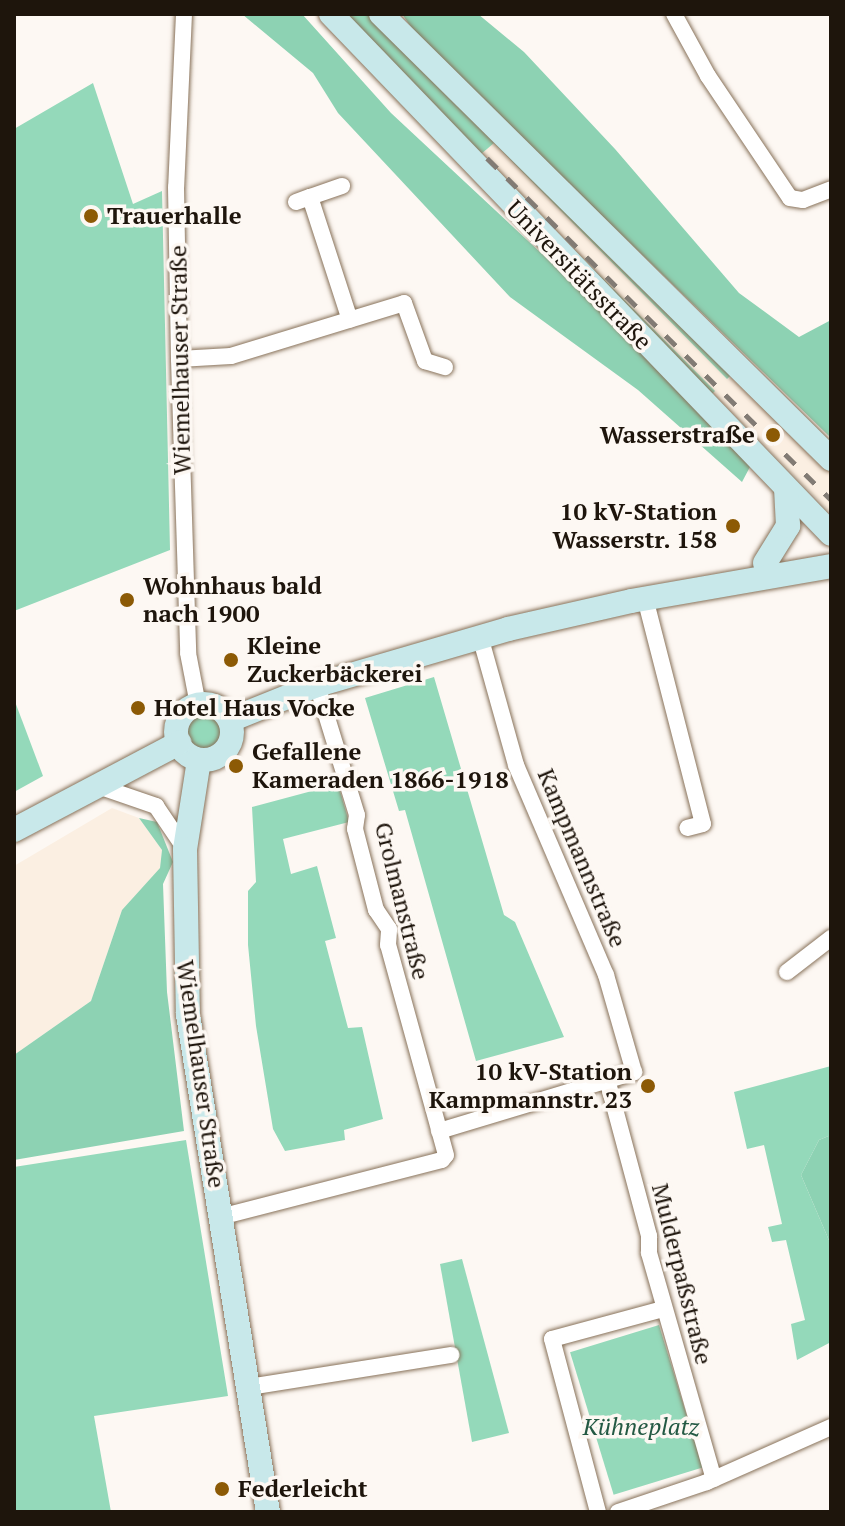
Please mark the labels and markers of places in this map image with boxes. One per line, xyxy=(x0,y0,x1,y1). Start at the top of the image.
place label: Trauerhalle xyxy=(107,202,242,230)
marker: Trauerhalle xyxy=(82,207,100,225)
place label: Wasserstraße xyxy=(600,421,755,449)
marker: Wasserstraße xyxy=(762,424,784,446)
place label: 10 kV-Station Wasserstr. 158 xyxy=(552,498,717,554)
marker: 10 kV-Station Wasserstr. 158 xyxy=(724,517,742,535)
place label: Wohnhaus bald nach 1900 xyxy=(143,572,322,628)
marker: Wohnhaus bald nach 1900 xyxy=(118,591,136,609)
place label: Kleine Zuckerbäckerei xyxy=(247,632,422,688)
marker: Kleine Zuckerbäckerei xyxy=(222,651,240,669)
place label: Hotel Haus Vocke xyxy=(154,694,355,722)
marker: Hotel Haus Vocke xyxy=(129,699,147,717)
place label: Gefallene Kameraden 1866-1918 xyxy=(252,738,509,794)
marker: Gefallene Kameraden 1866-1918 xyxy=(227,757,245,775)
place label: 10 kV-Station Kampmannstr. 23 xyxy=(428,1058,632,1114)
marker: 10 kV-Station Kampmannstr. 23 xyxy=(639,1077,657,1095)
place label: Federleicht xyxy=(238,1475,368,1503)
marker: Federleicht xyxy=(213,1480,231,1498)

